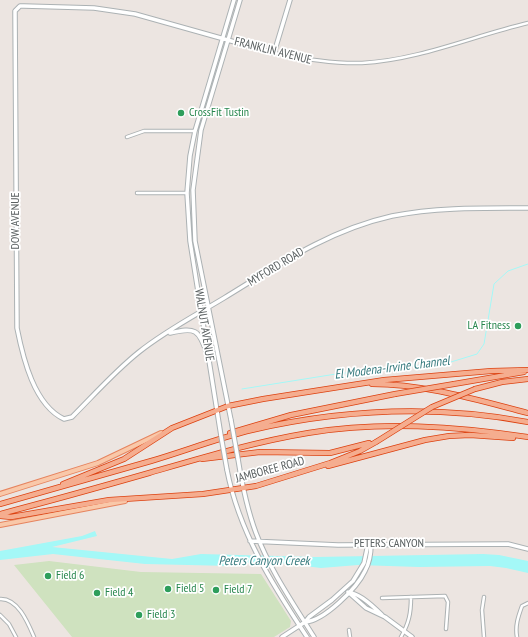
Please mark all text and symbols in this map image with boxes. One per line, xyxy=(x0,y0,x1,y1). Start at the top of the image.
street label: FRANKLIN AVENUE xyxy=(233,34,313,68)
place label: CrossFit Tustin xyxy=(189,106,249,120)
marker: CrossFit Tustin xyxy=(176,108,186,118)
street label: DOW AVENUE xyxy=(9,192,23,250)
street label: MYFORD ROAD xyxy=(245,245,307,289)
street label: WALNUT AVENUE xyxy=(191,288,217,362)
place label: LA Fitness xyxy=(468,319,510,333)
marker: LA Fitness xyxy=(513,321,523,331)
water label: El Modena-Irvine Channel xyxy=(334,353,450,383)
street label: JAMBOREE ROAD xyxy=(234,454,306,486)
street label: PETERS CANYON xyxy=(354,537,424,551)
water label: Peters Canyon Creek xyxy=(218,553,310,569)
place label: Field 6 xyxy=(56,569,84,583)
marker: Field 6 xyxy=(43,571,53,581)
place label: Field 5 xyxy=(176,582,204,596)
place label: Field 7 xyxy=(224,583,252,597)
marker: Field 5 xyxy=(163,584,173,594)
marker: Field 7 xyxy=(211,585,221,595)
place label: Field 4 xyxy=(105,586,133,600)
marker: Field 4 xyxy=(92,588,102,598)
place label: Field 3 xyxy=(147,608,175,622)
marker: Field 3 xyxy=(134,610,144,620)

